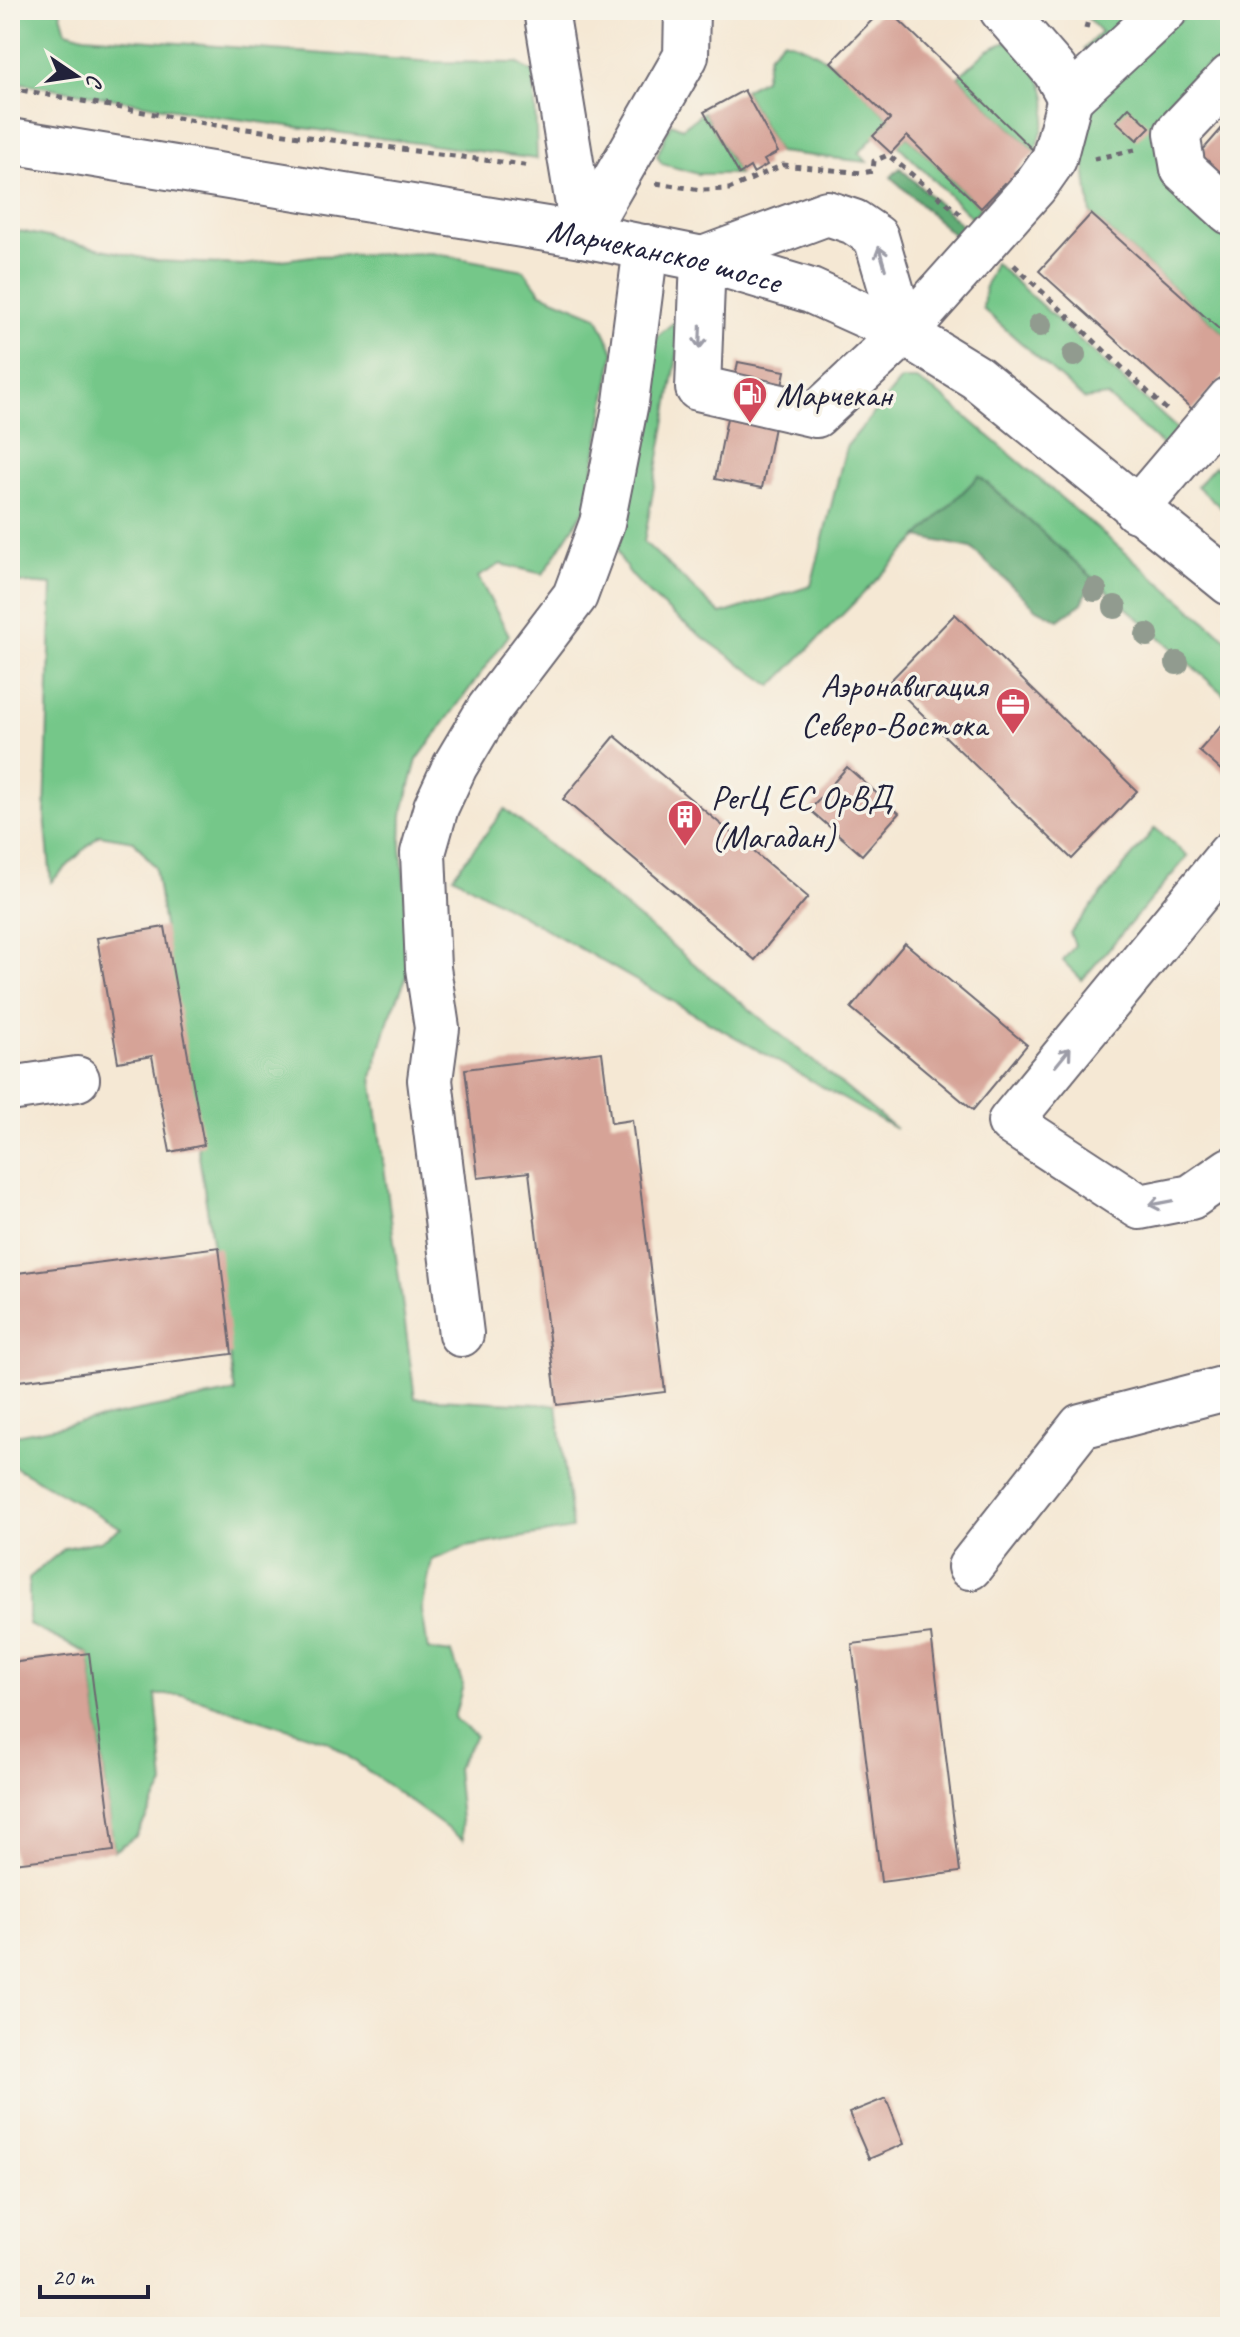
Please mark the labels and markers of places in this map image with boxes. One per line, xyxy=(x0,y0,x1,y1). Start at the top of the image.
place label: Марчекан xyxy=(776,373,894,416)
fuel station icon: Марчекан xyxy=(731,375,769,425)
place label: Аэронавигация Северо-Востока xyxy=(801,664,990,746)
office icon: Аэронавигация Северо-Востока xyxy=(994,686,1032,736)
place label: РегЦ ЕС ОрВД (Магадан) xyxy=(711,776,895,858)
building icon: РегЦ ЕС ОрВД (Магадан) xyxy=(666,798,704,848)

